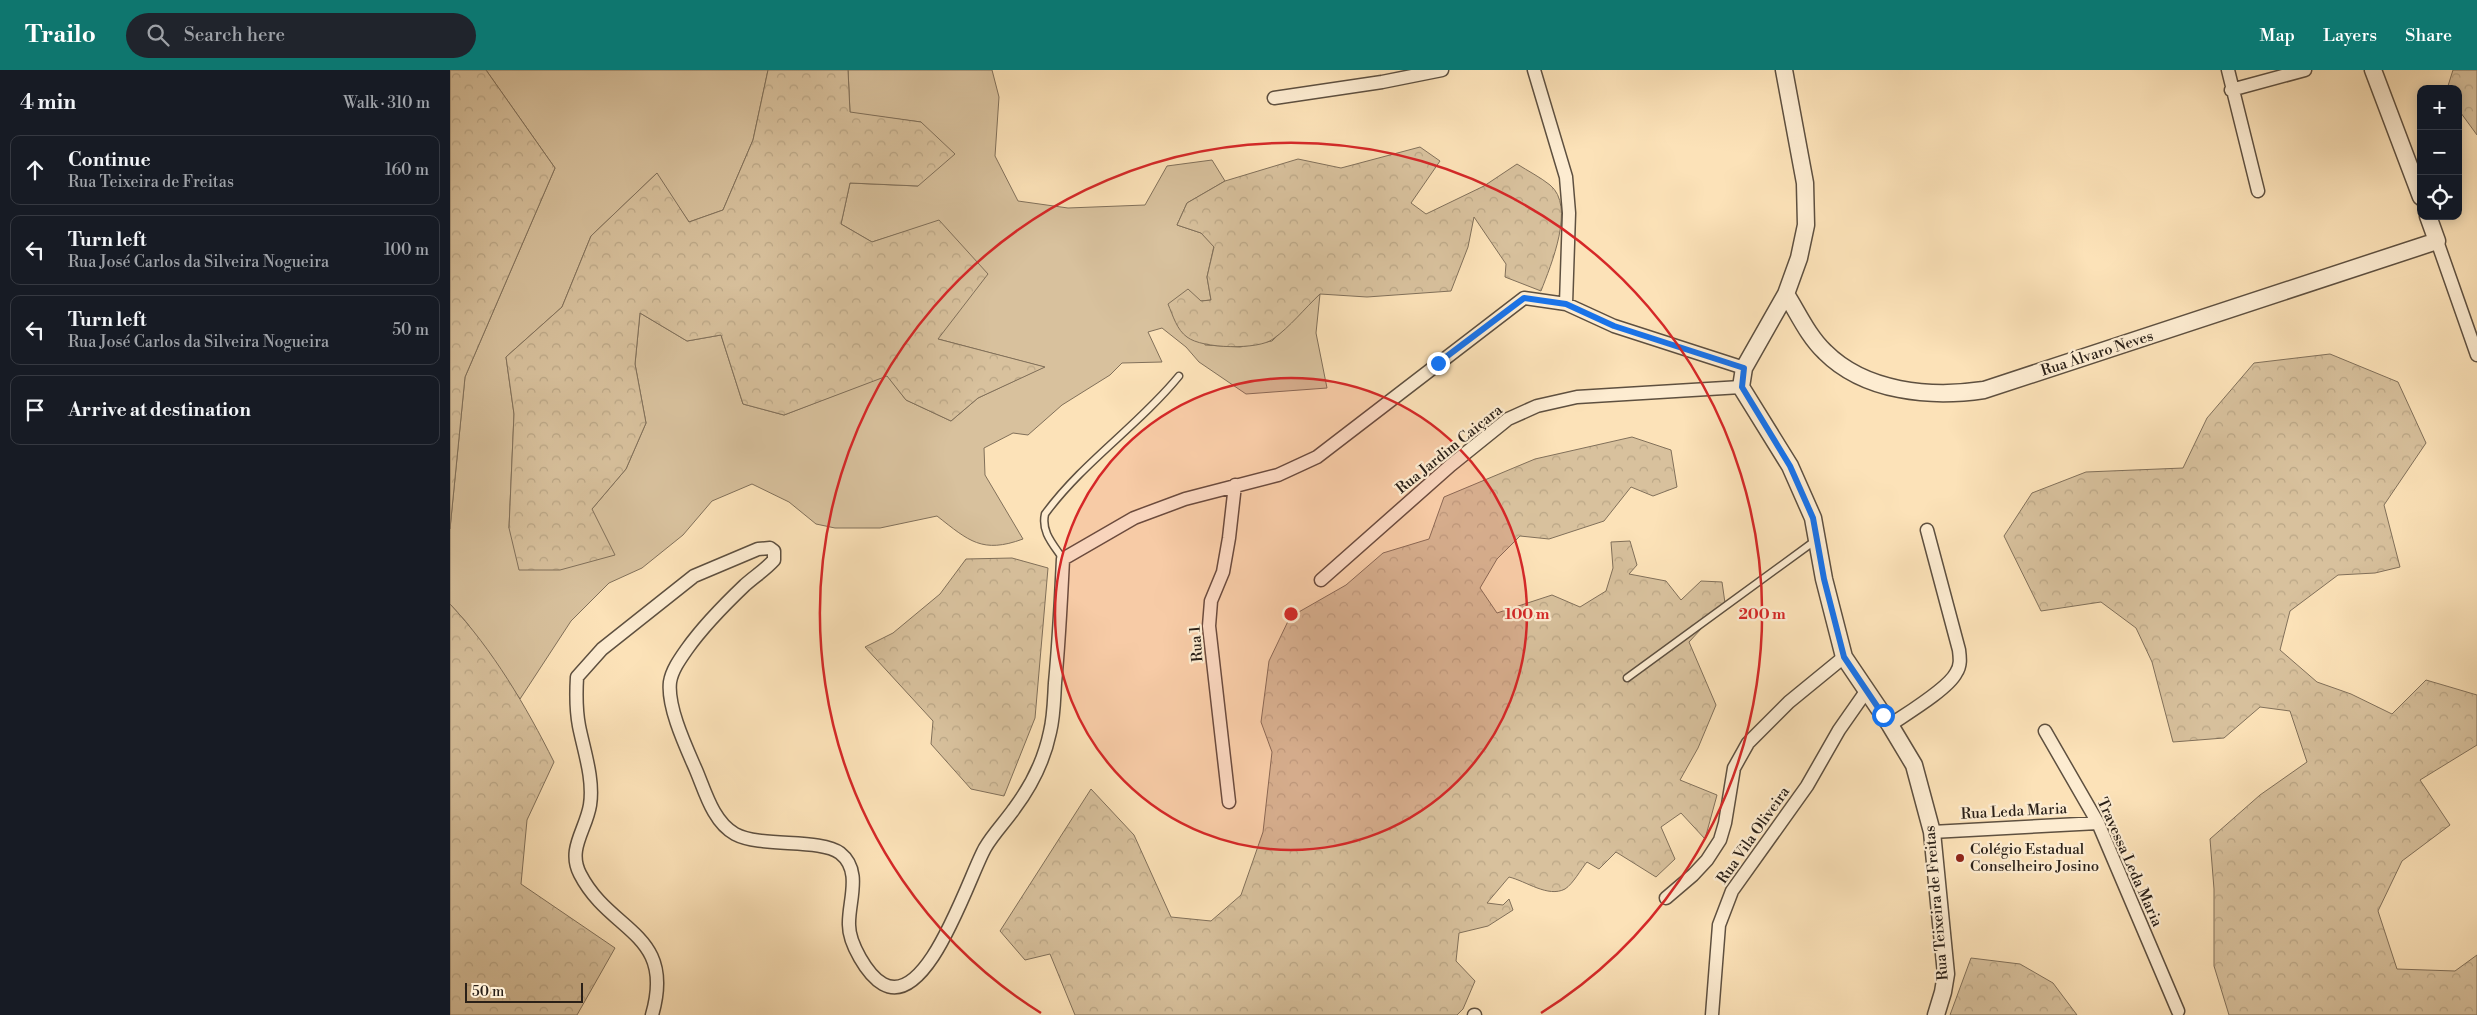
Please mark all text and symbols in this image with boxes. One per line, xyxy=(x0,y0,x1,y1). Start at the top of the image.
search box xyxy=(126,13,476,58)
text: Trailo xyxy=(25,20,96,50)
icon: search xyxy=(144,21,172,49)
text: Search here xyxy=(184,23,285,47)
text: Map xyxy=(2260,24,2295,47)
text: Layers xyxy=(2323,24,2377,47)
text: Share xyxy=(2405,24,2452,47)
map controls xyxy=(2417,85,2462,220)
button: + xyxy=(2417,85,2462,130)
text: 4 min xyxy=(20,90,76,116)
text: Walk · 310 m xyxy=(343,93,430,113)
button: − xyxy=(2417,130,2462,175)
text: Continue xyxy=(68,148,151,172)
icon: ahead xyxy=(21,156,49,184)
text: 160 m xyxy=(385,160,429,180)
text: Rua Teixeira de Freitas xyxy=(68,172,234,192)
button: locate xyxy=(2417,175,2462,220)
text: Turn left xyxy=(68,228,147,252)
icon: left xyxy=(21,236,49,264)
text: 100 m xyxy=(384,240,429,260)
text: Rua José Carlos da Silveira Nogueira xyxy=(68,252,329,272)
text: Turn left xyxy=(68,308,147,332)
icon: left xyxy=(21,316,49,344)
text: 50 m xyxy=(392,320,429,340)
street label: Rua Álvaro Neves xyxy=(2038,325,2156,381)
text: Rua José Carlos da Silveira Nogueira xyxy=(68,332,329,352)
route end xyxy=(1427,352,1450,375)
icon: arrive xyxy=(21,396,49,424)
text: Arrive at destination xyxy=(68,398,251,422)
street label: Rua Jardim Caiçara xyxy=(1392,400,1507,498)
centre of rings xyxy=(1282,605,1300,623)
text: 100 m xyxy=(1505,605,1550,624)
text: 200 m xyxy=(1738,605,1786,624)
street label: Rua 1 xyxy=(1185,625,1208,663)
route start xyxy=(1872,704,1895,727)
street label: Rua Vila Oliveira xyxy=(1713,783,1794,888)
street label: Travessa Leda Maria xyxy=(2093,795,2167,930)
street label: Rua Leda Maria xyxy=(1960,799,2068,824)
street label: Rua Teixeira de Freitas xyxy=(1920,825,1953,981)
place label: Colégio Estadual Conselheiro Josino xyxy=(1970,840,2099,876)
marker: Colégio Estadual Conselheiro Josino xyxy=(1954,852,1966,864)
scale bar xyxy=(465,980,582,1003)
text: 50 m xyxy=(472,983,504,1001)

